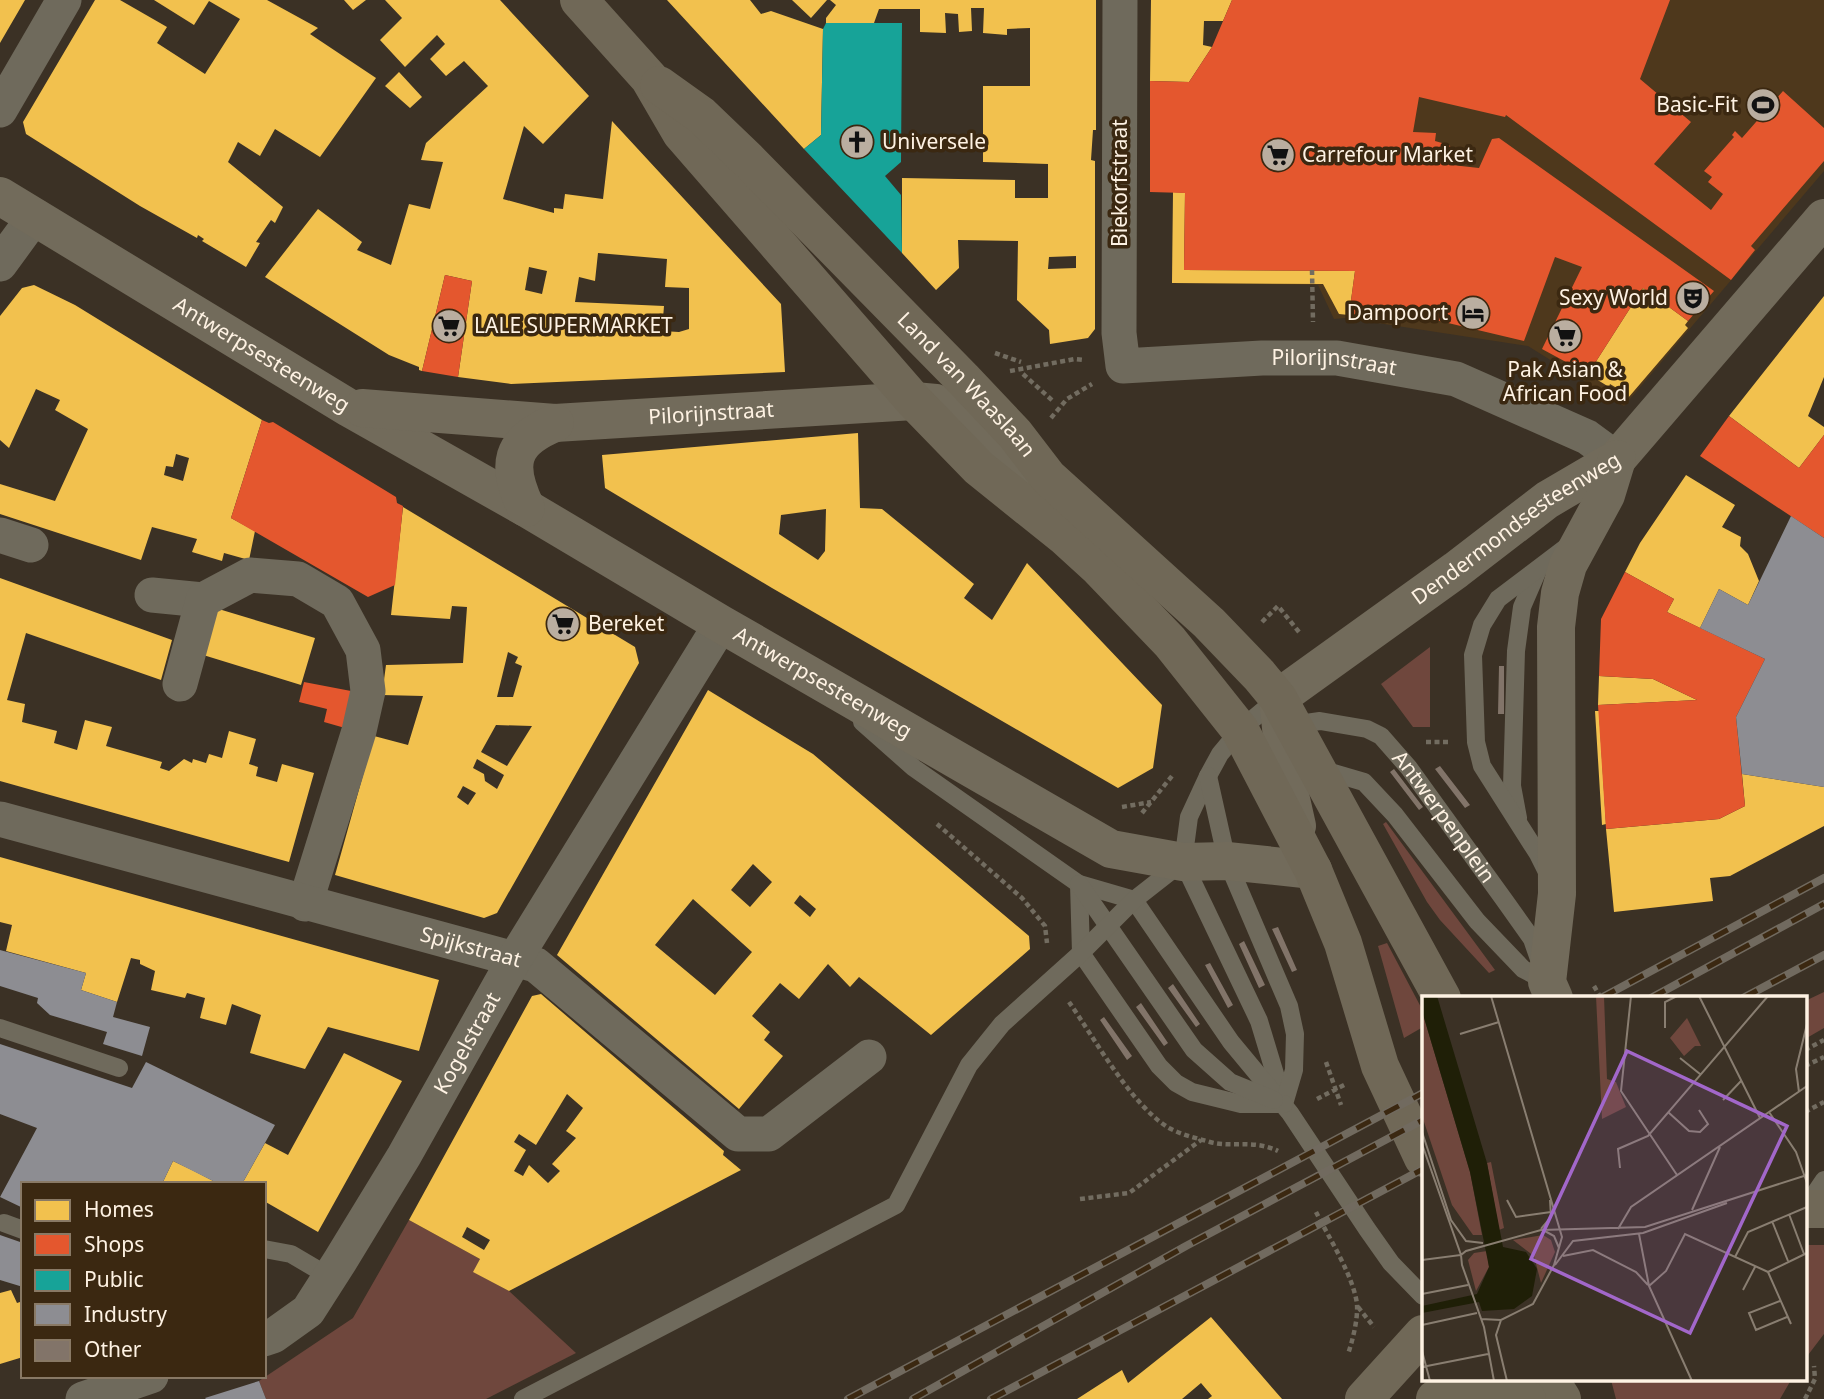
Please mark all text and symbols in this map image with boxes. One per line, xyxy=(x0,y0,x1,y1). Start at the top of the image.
sports icon: Basic-Fit xyxy=(1744,86,1782,124)
place label: Basic-Fit xyxy=(1656,90,1738,118)
street label: Biekorfstraat xyxy=(1105,119,1133,247)
church icon: Universele xyxy=(838,123,876,161)
place label: Universele xyxy=(882,127,986,155)
supermarket icon: Carrefour Market xyxy=(1259,136,1297,174)
place label: Carrefour Market xyxy=(1302,140,1473,168)
theatre icon: Sexy World xyxy=(1674,279,1712,317)
place label: Sexy World xyxy=(1559,283,1668,311)
street label: Antwerpsesteenweg xyxy=(169,290,355,418)
hotel icon: Dampoort xyxy=(1454,294,1492,332)
place label: Dampoort xyxy=(1347,298,1448,326)
street label: Land van Waaslaan xyxy=(892,305,1043,462)
supermarket icon: LALE SUPERMARKET xyxy=(430,307,468,345)
place label: LALE SUPERMARKET xyxy=(474,311,673,339)
supermarket icon: Pak Asian & African Food xyxy=(1546,317,1584,355)
street label: Pilorijnstraat xyxy=(1272,343,1400,381)
place label: Pak Asian & African Food xyxy=(1503,355,1627,407)
street label: Pilorijnstraat xyxy=(647,395,775,430)
street label: Dendermondsesteenweg xyxy=(1405,445,1625,611)
supermarket icon: Bereket xyxy=(544,605,582,643)
place label: Bereket xyxy=(588,609,665,637)
street label: Antwerpsesteenweg xyxy=(729,619,918,744)
street label: Antwerpenplein xyxy=(1387,744,1502,888)
street label: Spijkstraat xyxy=(417,919,525,974)
street label: Kogelstraat xyxy=(426,986,506,1099)
inset map xyxy=(1422,996,1806,1382)
legend xyxy=(21,1182,266,1378)
text: Homes xyxy=(84,1195,154,1223)
text: Shops xyxy=(84,1230,144,1258)
text: Public xyxy=(84,1265,144,1293)
text: Industry xyxy=(84,1300,167,1328)
text: Other xyxy=(84,1335,142,1363)

